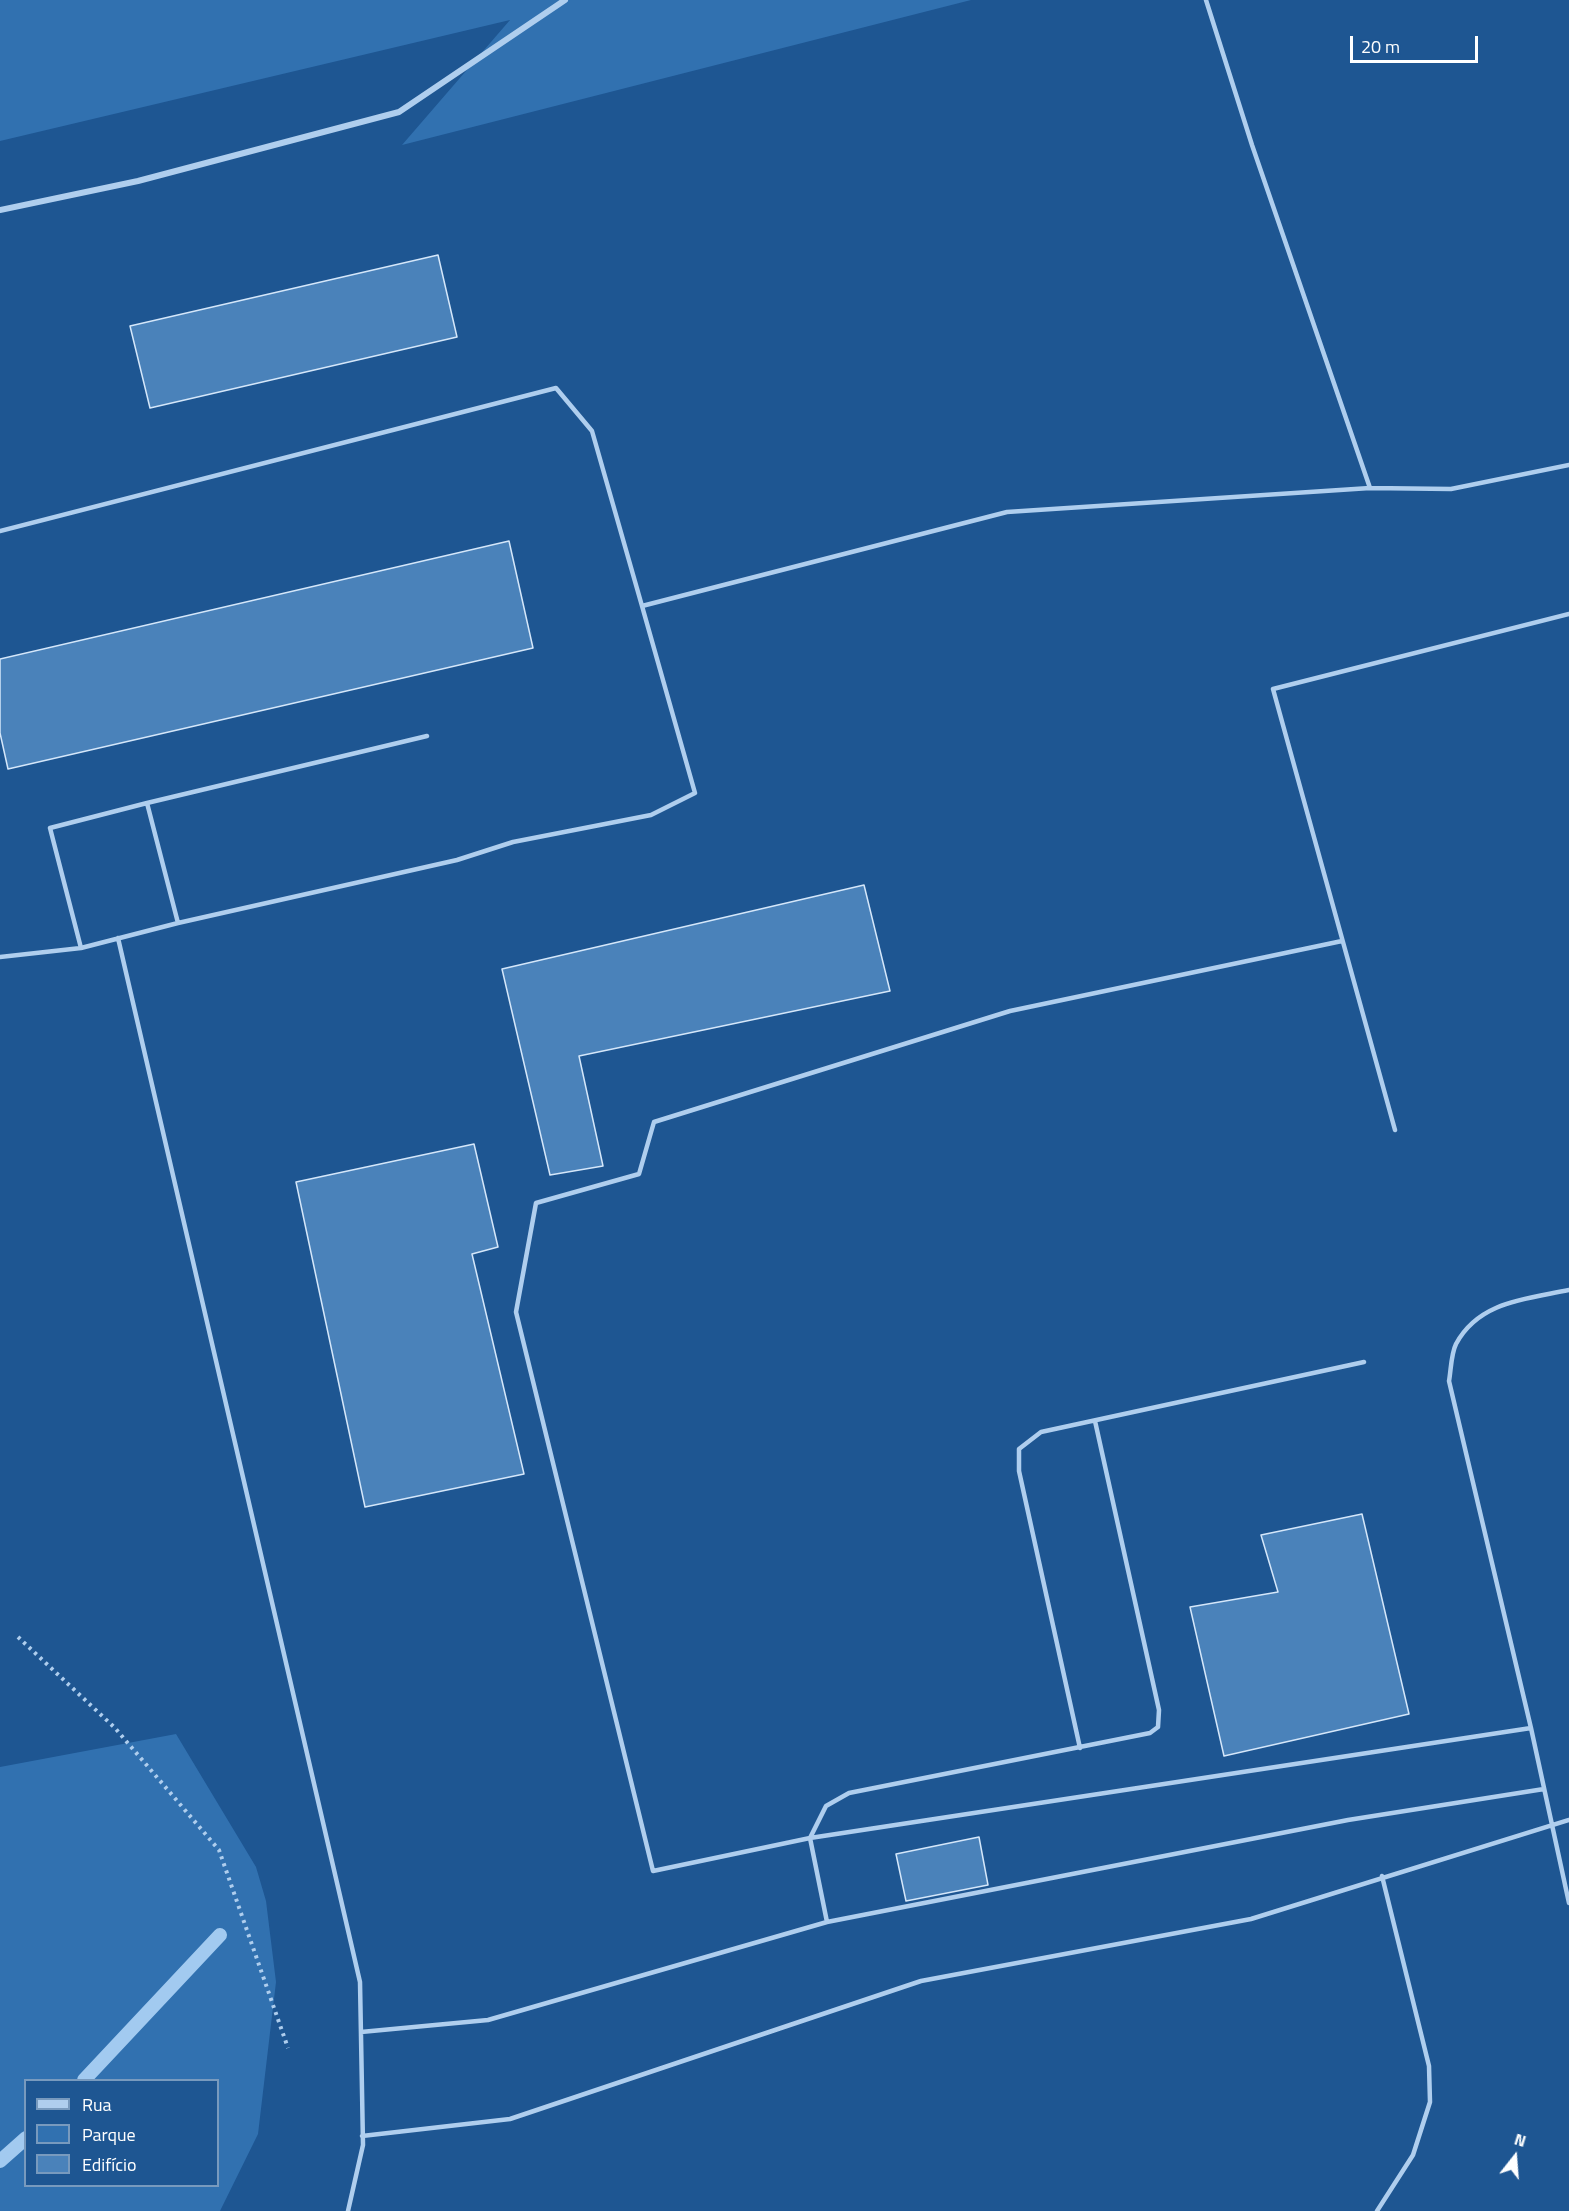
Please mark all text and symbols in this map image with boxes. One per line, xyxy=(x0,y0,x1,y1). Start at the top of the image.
scale bar xyxy=(1353,24,1480,62)
text: 20 m xyxy=(1361,33,1400,60)
legend xyxy=(24,2079,219,2187)
text: Rua xyxy=(82,2091,112,2118)
text: Parque xyxy=(82,2121,136,2148)
north arrow xyxy=(1485,2127,1545,2187)
text: N xyxy=(1511,2127,1529,2153)
text: Edifício xyxy=(82,2151,136,2178)

